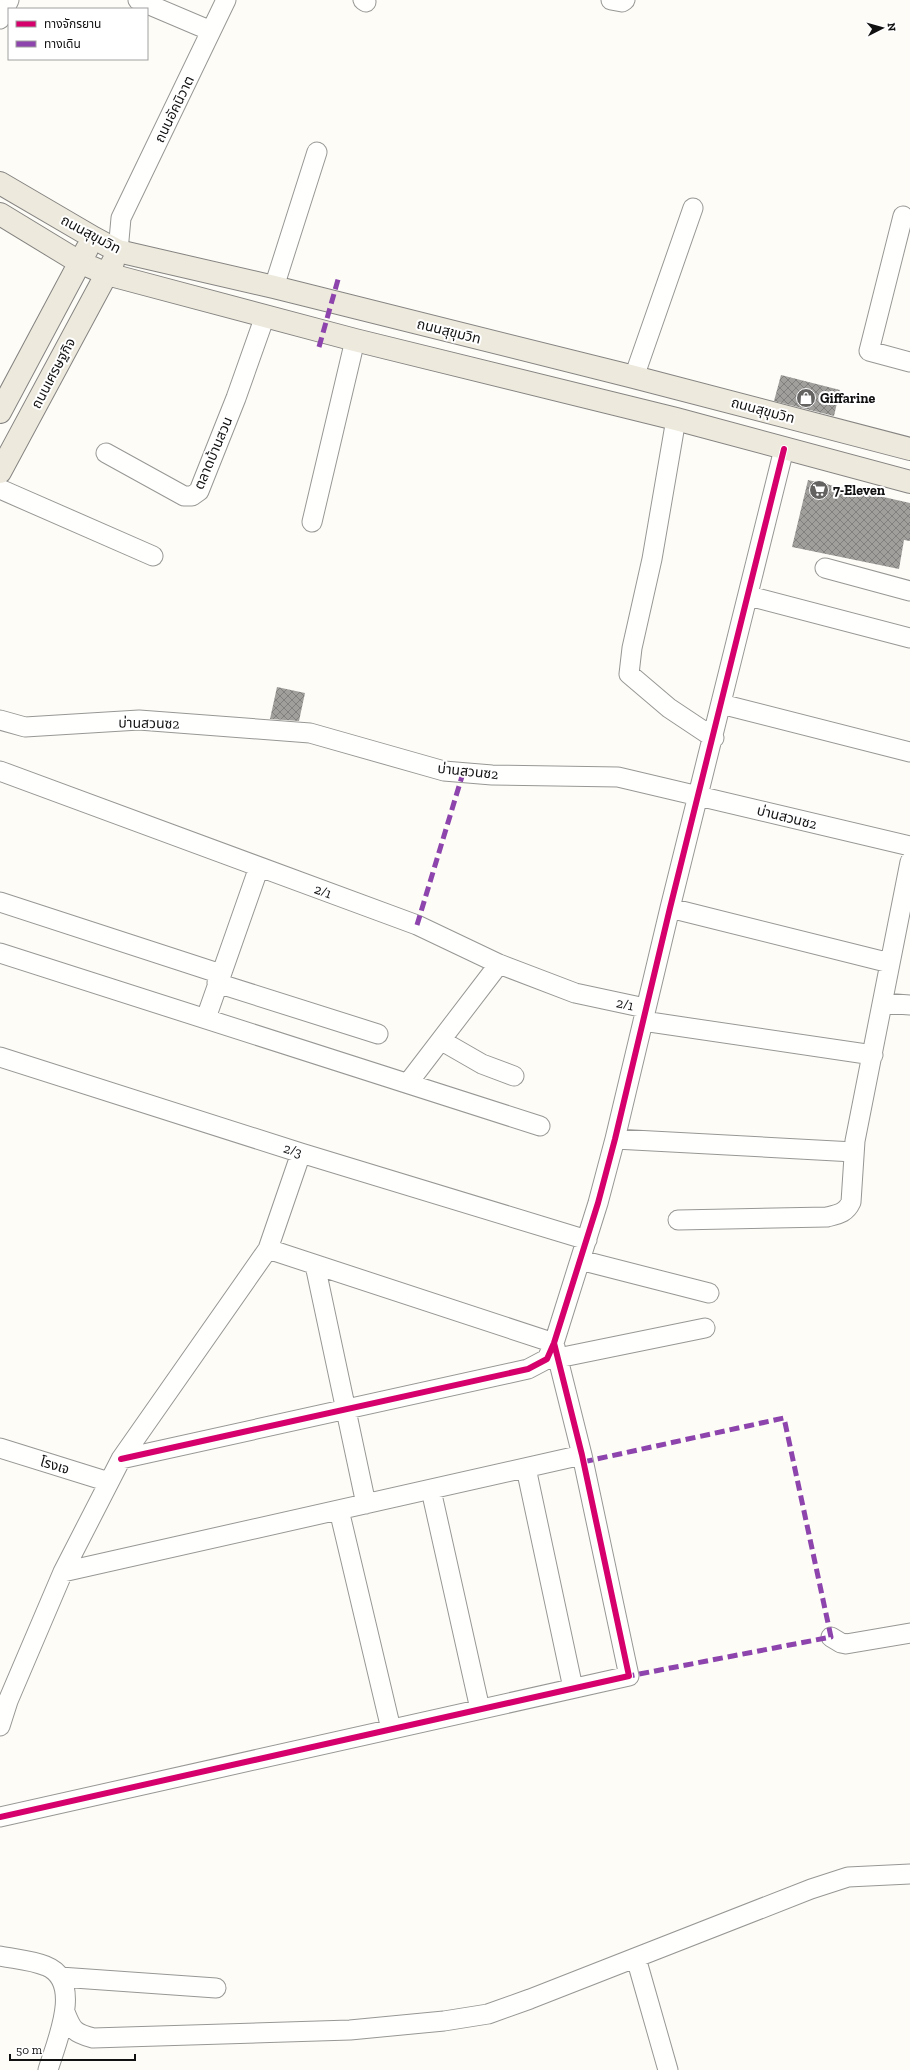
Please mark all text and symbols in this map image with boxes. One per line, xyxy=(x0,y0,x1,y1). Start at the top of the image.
legend xyxy=(8,8,148,60)
north arrow xyxy=(862,8,902,48)
text: ทางจักรยาน xyxy=(44,17,101,31)
text: N xyxy=(885,22,898,32)
text: ทางเดิน xyxy=(44,37,81,51)
street label: ถนนอัคนิวาต xyxy=(151,73,198,145)
street label: ถนนสุขุมวิท xyxy=(58,212,124,257)
street label: ถนนสุขุมวิท xyxy=(415,315,483,348)
street label: ถนนเศรษฐกิจ xyxy=(28,335,79,412)
shop icon: Giffarine xyxy=(795,387,817,409)
place label: Giffarine xyxy=(820,390,876,407)
street label: ถนนสุขุมวิท xyxy=(729,394,797,427)
street label: ตลาดบ้านสวน xyxy=(191,414,236,492)
supermarket icon: 7-Eleven xyxy=(808,479,830,501)
place label: 7-Eleven xyxy=(833,482,886,499)
street label: บ่านสวนซ2 xyxy=(118,714,180,733)
street label: บ่านสวนซ2 xyxy=(437,760,499,783)
street label: บ่านสวนซ2 xyxy=(755,802,819,833)
street label: 2/1 xyxy=(312,881,334,903)
street label: 2/1 xyxy=(615,994,636,1015)
street label: 2/3 xyxy=(281,1140,304,1161)
street label: โรงเจ xyxy=(38,1453,72,1478)
scale bar xyxy=(10,2036,135,2062)
text: 50 m xyxy=(16,2043,43,2057)

